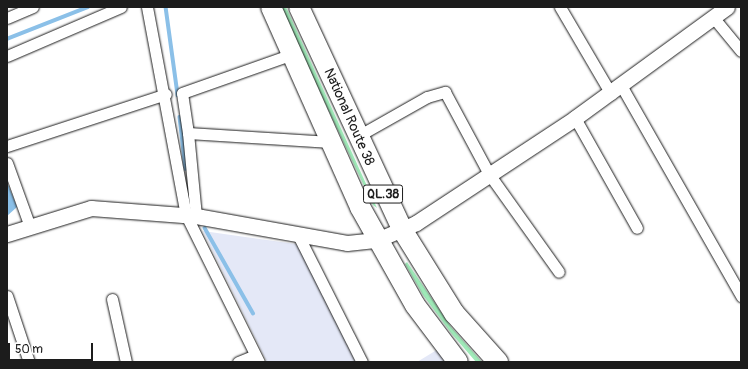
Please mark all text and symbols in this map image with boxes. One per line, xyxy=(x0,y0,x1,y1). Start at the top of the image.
street label: National Route 38 xyxy=(320,66,378,168)
road number: QL.38 xyxy=(363,183,403,205)
scale bar xyxy=(10,335,95,361)
text: 50 m xyxy=(15,342,43,357)

